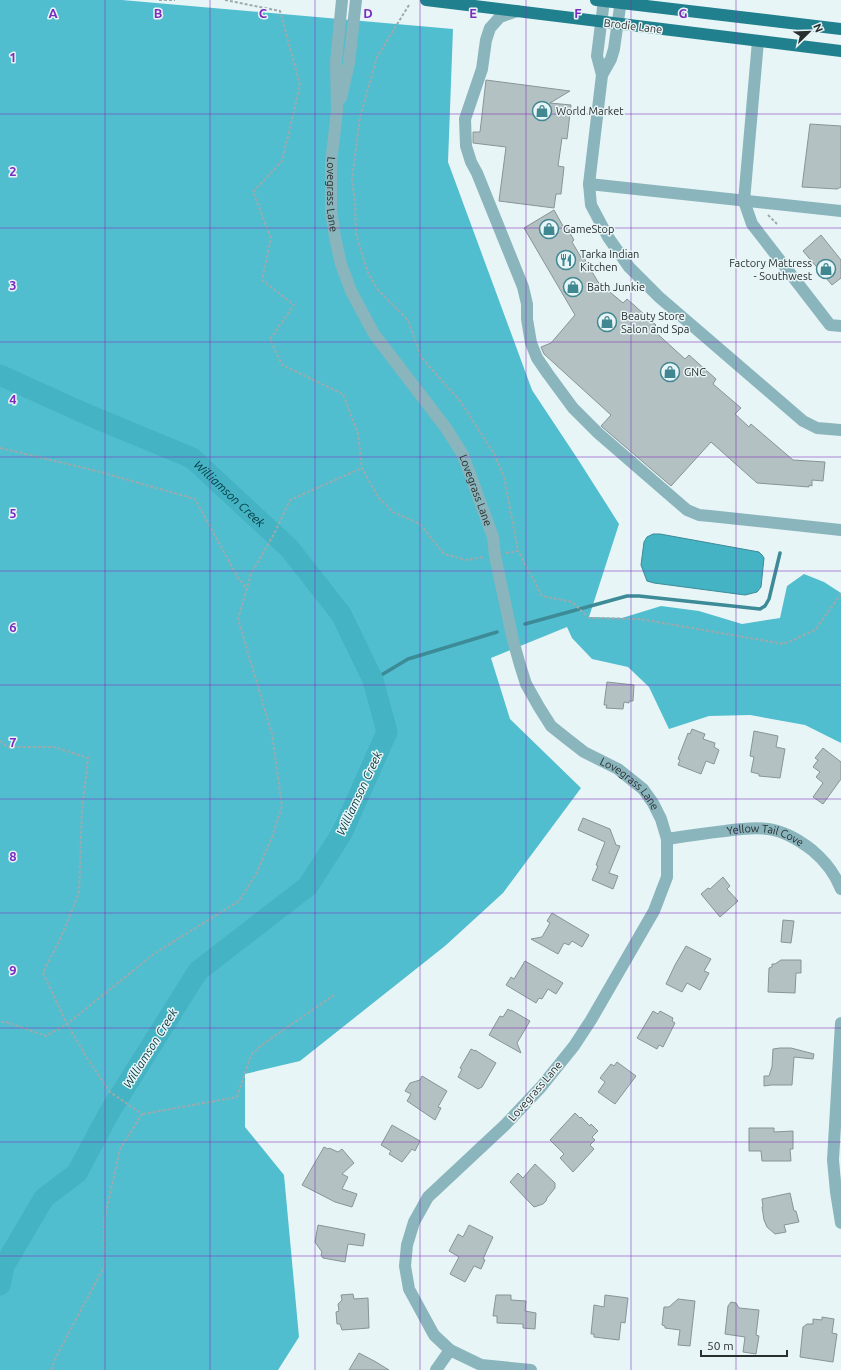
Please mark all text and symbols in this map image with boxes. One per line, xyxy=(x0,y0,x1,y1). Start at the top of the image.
text: A xyxy=(48,6,58,20)
text: B xyxy=(154,6,163,20)
text: C xyxy=(259,6,268,20)
text: D xyxy=(363,6,373,20)
text: E xyxy=(469,6,477,20)
text: F xyxy=(574,6,582,20)
text: G xyxy=(679,6,688,20)
north arrow xyxy=(789,12,829,52)
street label: Brodie Lane xyxy=(603,16,663,36)
text: N xyxy=(811,22,825,34)
text: 1 xyxy=(9,50,17,64)
shop icon: World Market xyxy=(531,100,553,122)
place label: World Market xyxy=(556,105,624,117)
street label: Lovegrass Lane xyxy=(325,156,340,233)
text: 2 xyxy=(9,164,17,178)
shop icon: GameStop xyxy=(538,218,560,240)
place label: GameStop xyxy=(563,223,614,235)
place label: Tarka Indian Kitchen xyxy=(580,248,639,273)
restaurant icon: Tarka Indian Kitchen xyxy=(555,249,577,271)
place label: Factory Mattress - Southwest xyxy=(729,257,813,282)
shop icon: Factory Mattress - Southwest xyxy=(815,258,837,280)
shop icon: Bath Junkie xyxy=(562,276,584,298)
text: 3 xyxy=(9,278,17,292)
place label: Bath Junkie xyxy=(587,281,645,293)
place label: Beauty Store Salon and Spa xyxy=(621,310,689,335)
shop icon: Beauty Store Salon and Spa xyxy=(596,311,618,333)
shop icon: GNC xyxy=(659,361,681,383)
place label: GNC xyxy=(684,366,706,378)
text: 4 xyxy=(9,392,17,406)
street label: Lovegrass Lane xyxy=(457,453,494,528)
water label: Williamson Creek xyxy=(192,457,268,530)
text: 5 xyxy=(9,506,17,520)
text: 6 xyxy=(9,620,17,634)
text: 7 xyxy=(9,735,17,749)
water label: Williamson Creek xyxy=(334,748,385,837)
street label: Lovegrass Lane xyxy=(598,755,661,812)
street label: Yellow Tail Cove xyxy=(726,822,806,848)
text: 8 xyxy=(9,849,17,863)
text: 9 xyxy=(9,963,17,977)
water label: Williamson Creek xyxy=(120,1005,180,1090)
street label: Lovegrass Lane xyxy=(506,1059,564,1123)
scale bar xyxy=(701,1332,787,1358)
text: 50 m xyxy=(707,1339,734,1352)

